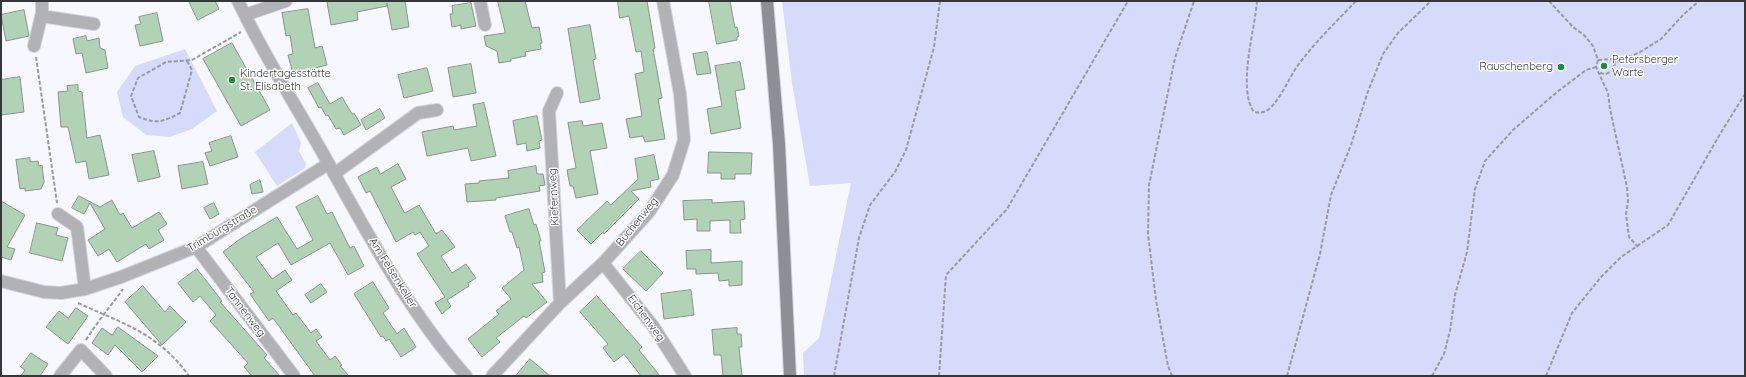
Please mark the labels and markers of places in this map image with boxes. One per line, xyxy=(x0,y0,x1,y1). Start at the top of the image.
place label: Petersberger Warte xyxy=(1612,53,1678,79)
place label: Rauschenberg xyxy=(1479,60,1553,74)
marker: Petersberger Warte xyxy=(1599,61,1609,71)
marker: Rauschenberg xyxy=(1556,62,1566,72)
place label: Kindertagesstätte St. Elisabeth xyxy=(240,67,331,93)
marker: Kindertagesstätte St. Elisabeth xyxy=(227,75,237,85)

